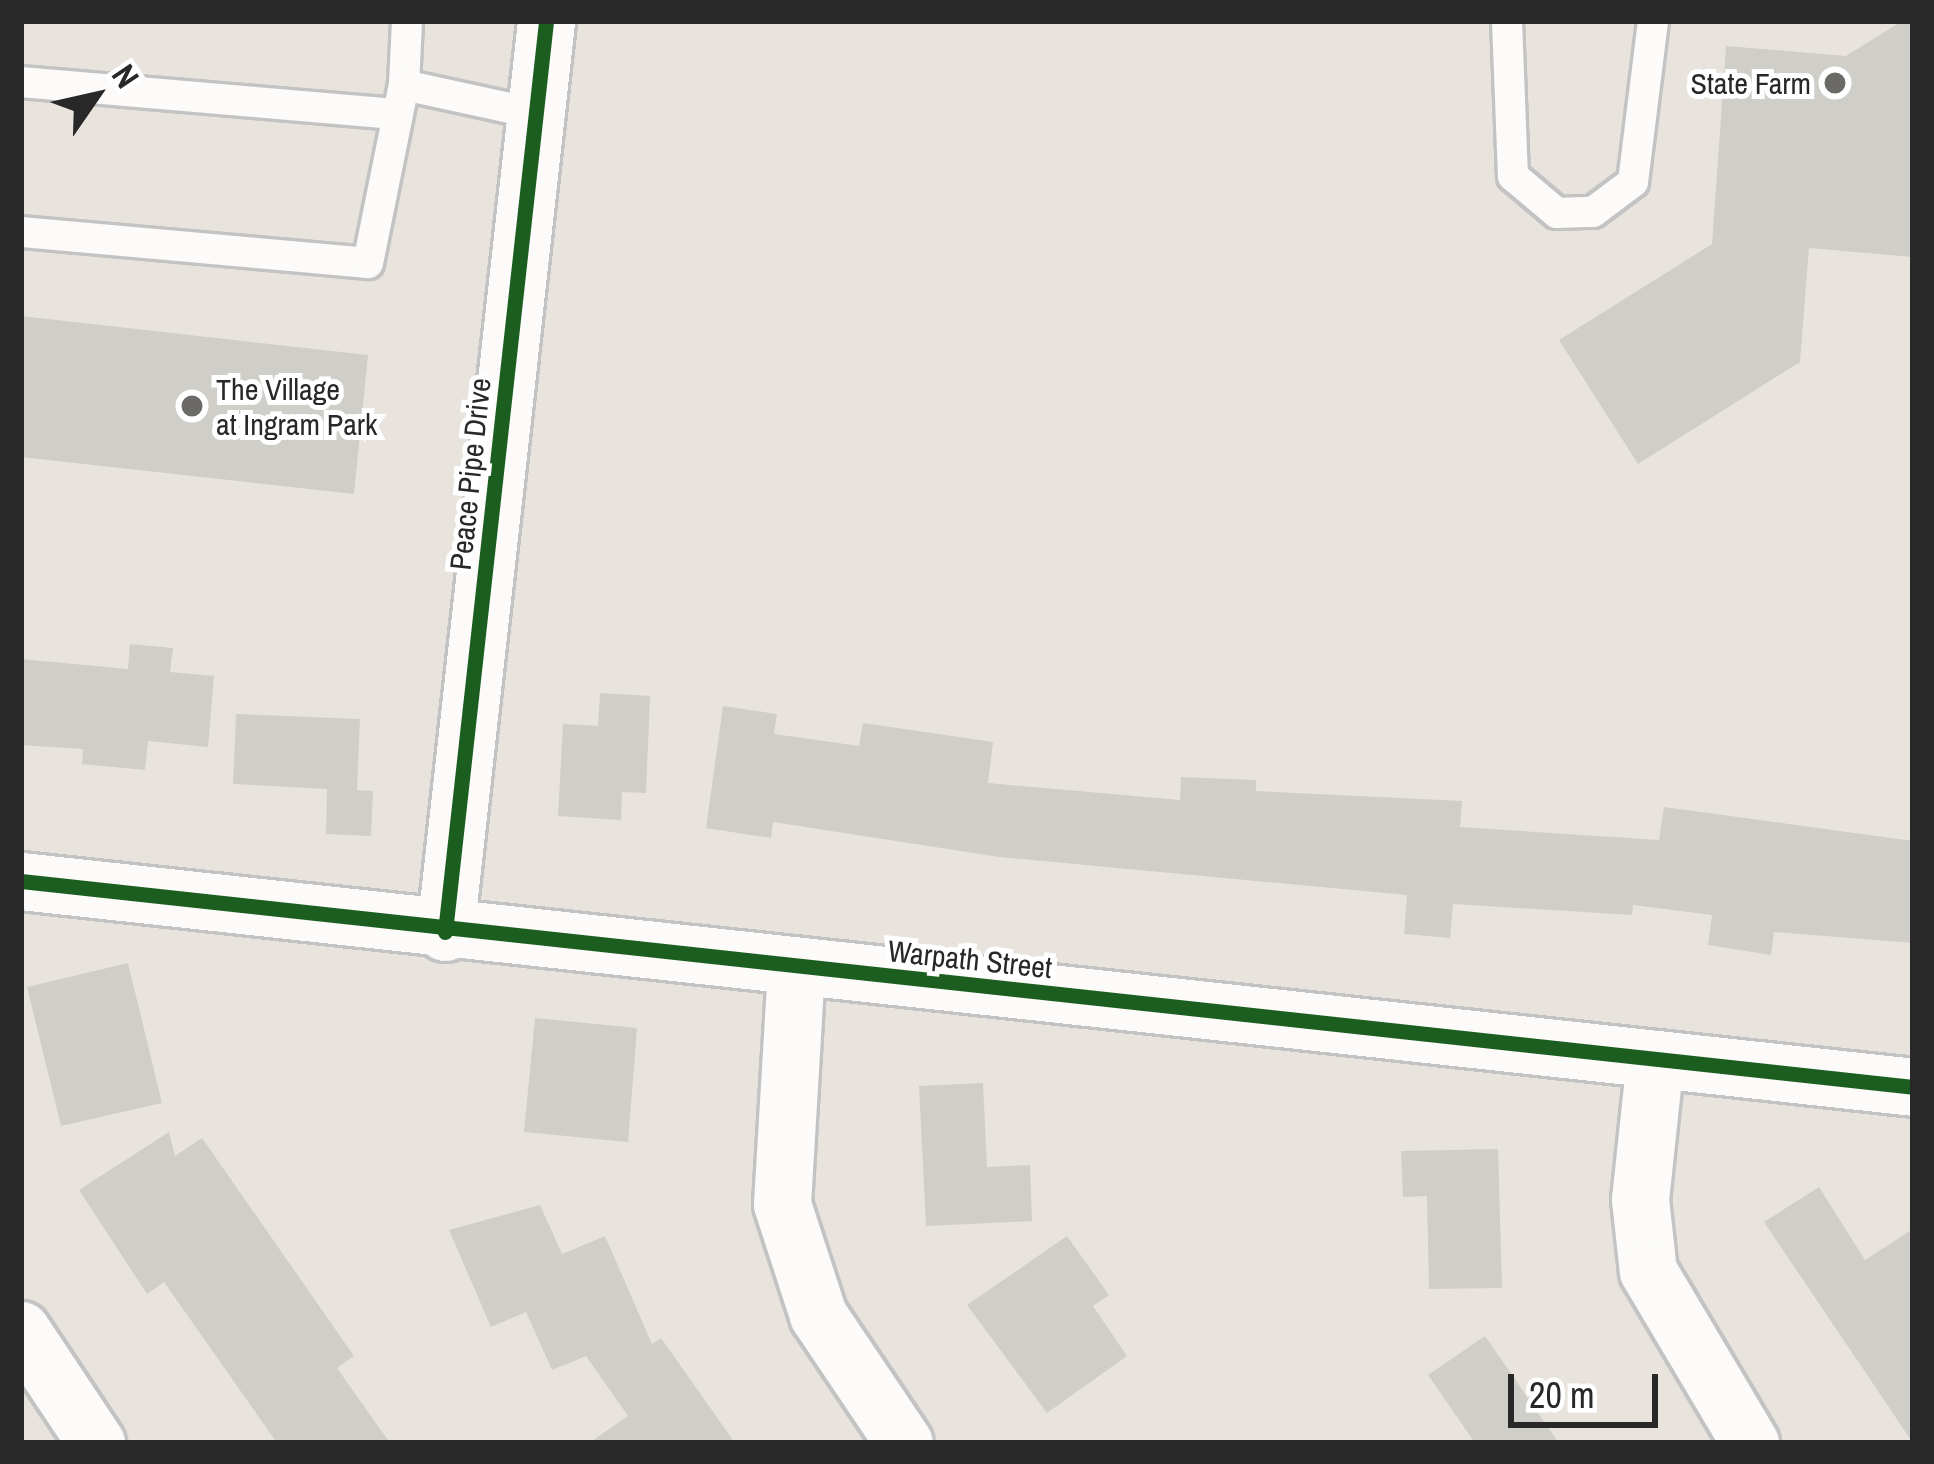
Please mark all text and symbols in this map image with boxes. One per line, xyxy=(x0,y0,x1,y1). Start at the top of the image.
north arrow xyxy=(36,36,156,156)
text: N xyxy=(102,55,150,96)
place label: State Farm xyxy=(1691,65,1811,101)
marker: State Farm xyxy=(1822,70,1848,96)
place label: The Village at Ingram Park xyxy=(216,371,377,442)
street label: Peace Pipe Drive xyxy=(442,376,498,572)
marker: The Village at Ingram Park xyxy=(179,393,205,419)
street label: Warpath Street xyxy=(886,932,1054,986)
scale bar xyxy=(1514,1350,1664,1424)
text: 20 m xyxy=(1529,1371,1595,1419)

